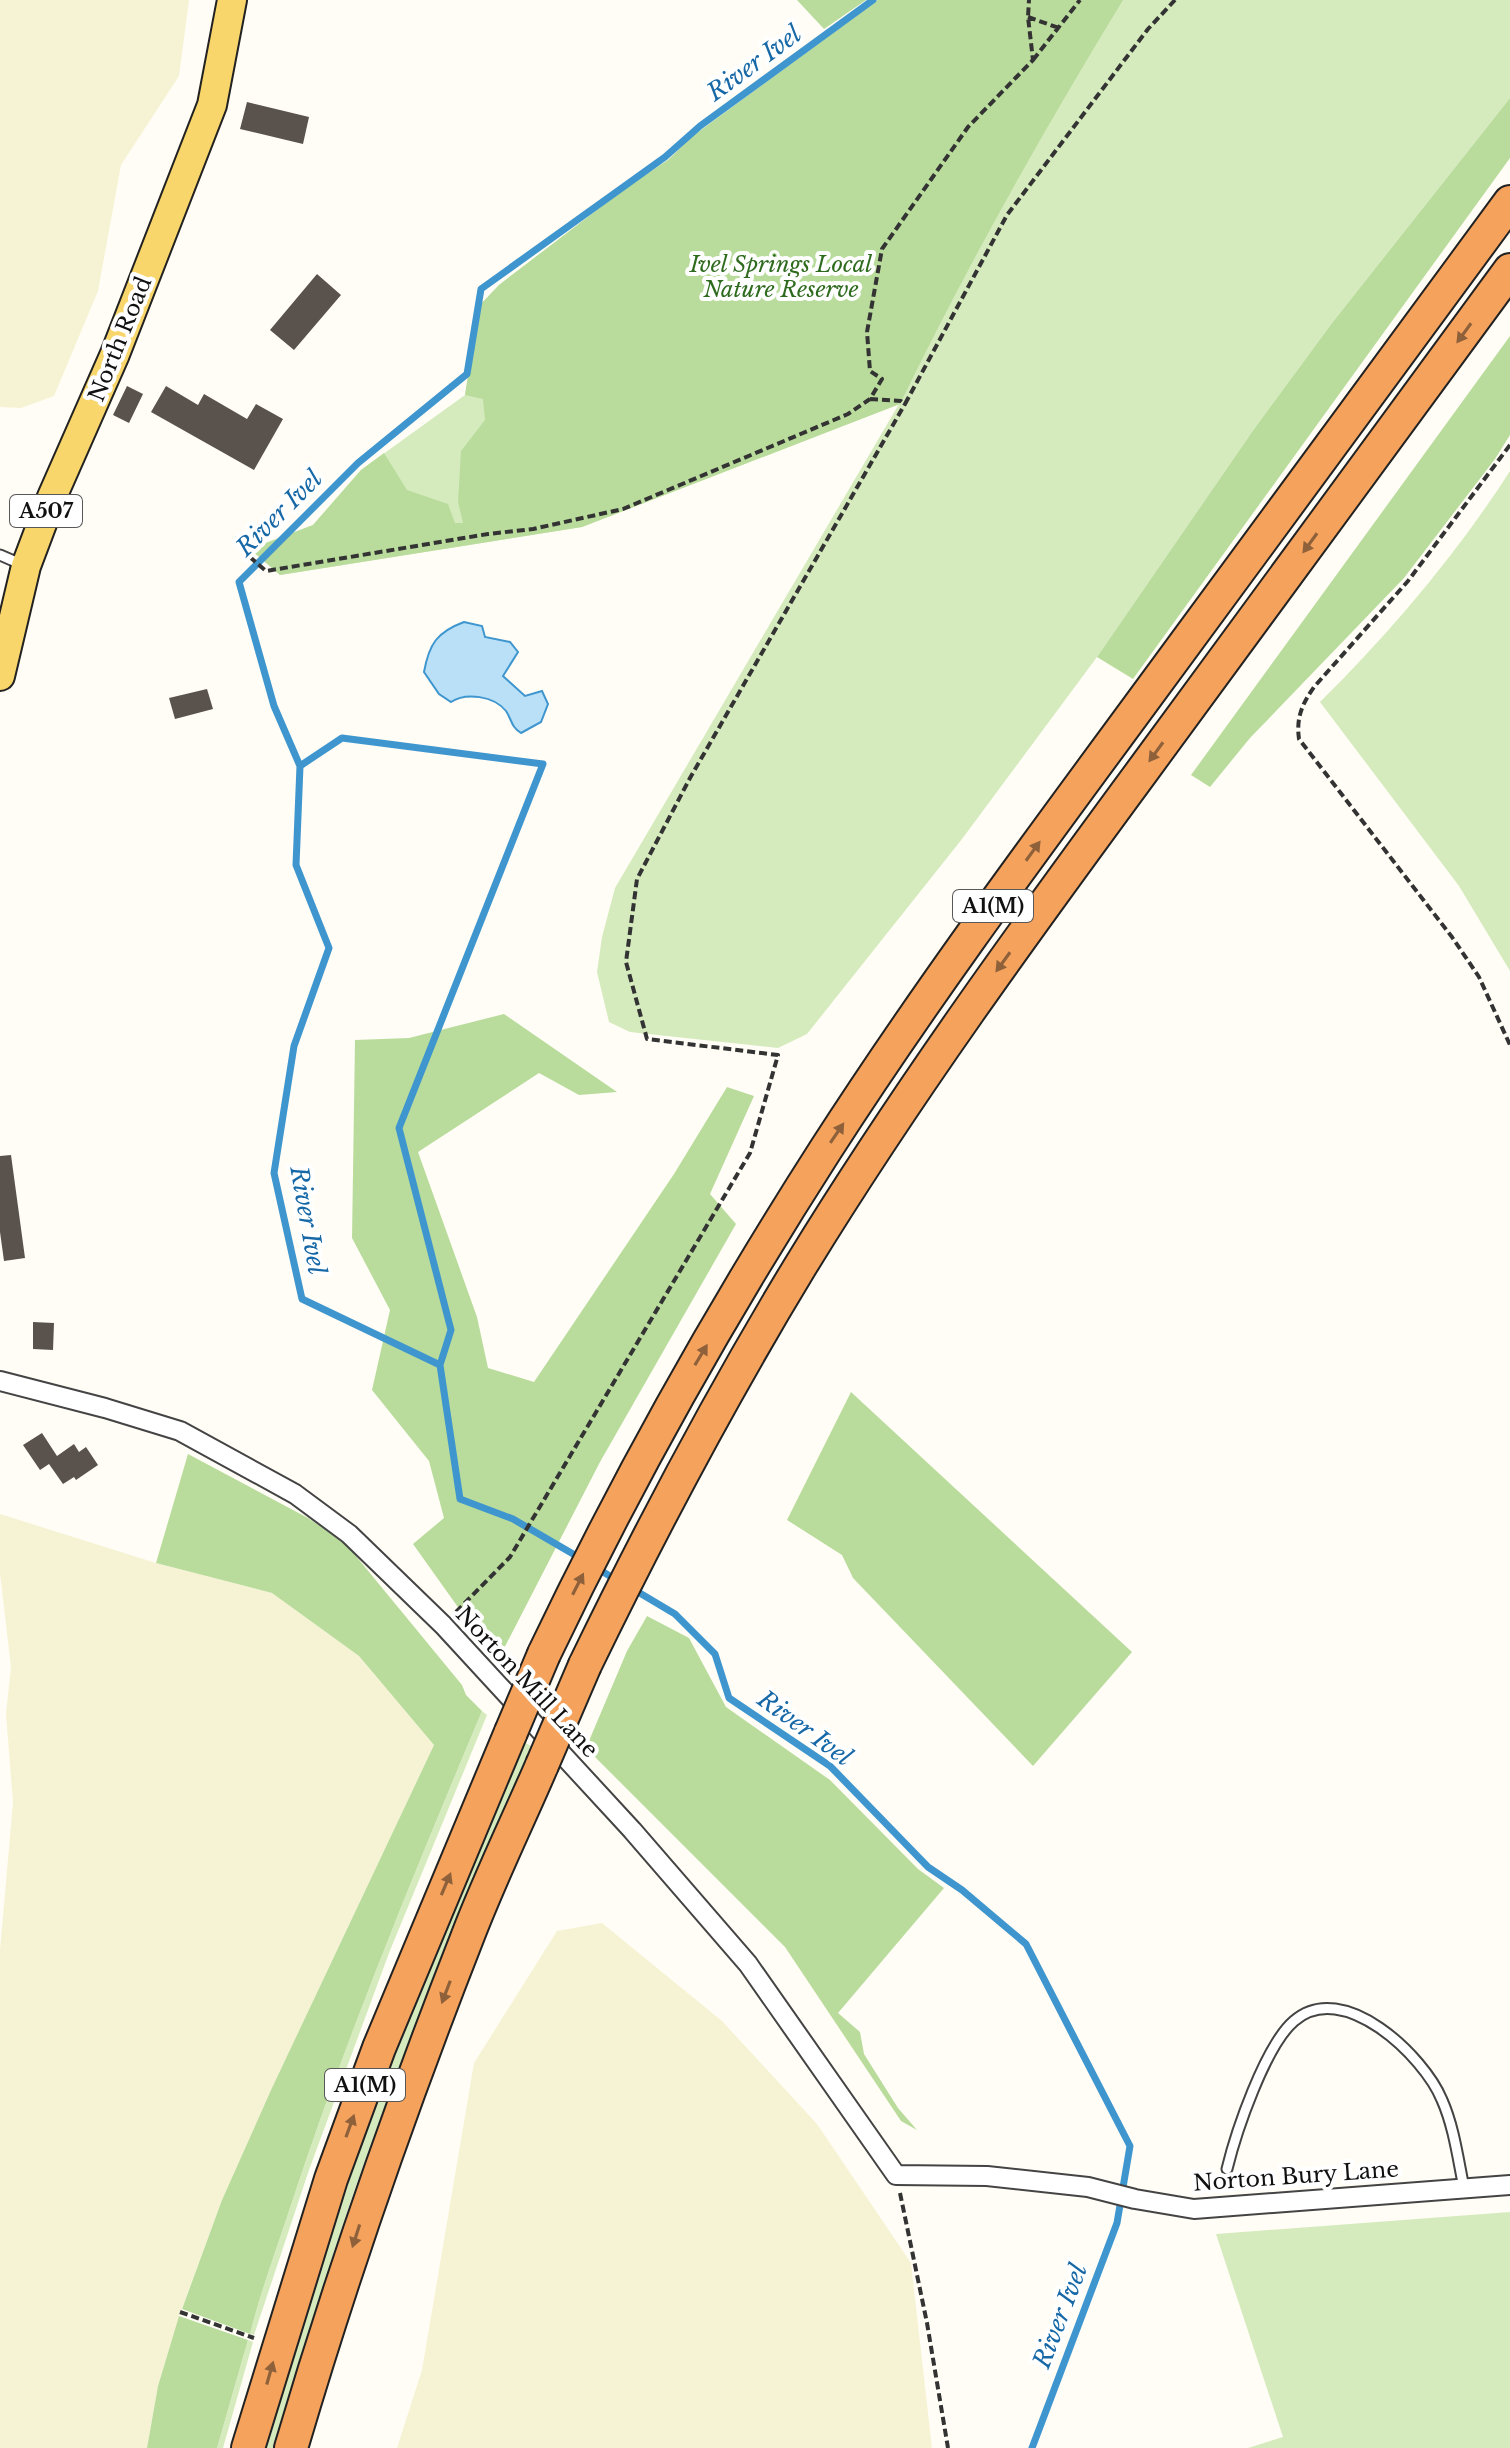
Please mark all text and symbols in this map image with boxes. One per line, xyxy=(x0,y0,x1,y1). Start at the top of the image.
water label: River Ivel xyxy=(700,19,807,107)
park label: Ivel Springs Local Nature Reserve xyxy=(689,251,872,303)
street label: North Road xyxy=(83,272,157,405)
one-way arrow xyxy=(1456,323,1472,344)
water label: River Ivel xyxy=(229,464,328,563)
road number: A507 xyxy=(10,495,82,527)
one-way arrow xyxy=(1302,532,1318,553)
one-way arrow xyxy=(1149,742,1164,763)
one-way arrow xyxy=(1024,841,1040,861)
road number: A1(M) xyxy=(953,890,1033,922)
one-way arrow xyxy=(995,952,1011,973)
one-way arrow xyxy=(829,1123,844,1144)
water label: River Ivel xyxy=(284,1163,332,1277)
one-way arrow xyxy=(694,1345,709,1366)
one-way arrow xyxy=(571,1573,585,1596)
street label: Norton Mill Lane xyxy=(450,1601,604,1763)
water label: River Ivel xyxy=(751,1684,858,1772)
one-way arrow xyxy=(439,1872,452,1896)
one-way arrow xyxy=(439,1980,452,2004)
road number: A1(M) xyxy=(325,2069,405,2101)
one-way arrow xyxy=(345,2114,357,2138)
street label: Norton Bury Lane xyxy=(1192,2155,1400,2197)
one-way arrow xyxy=(350,2224,362,2248)
water label: River Ivel xyxy=(1027,2259,1093,2373)
one-way arrow xyxy=(264,2361,277,2385)

